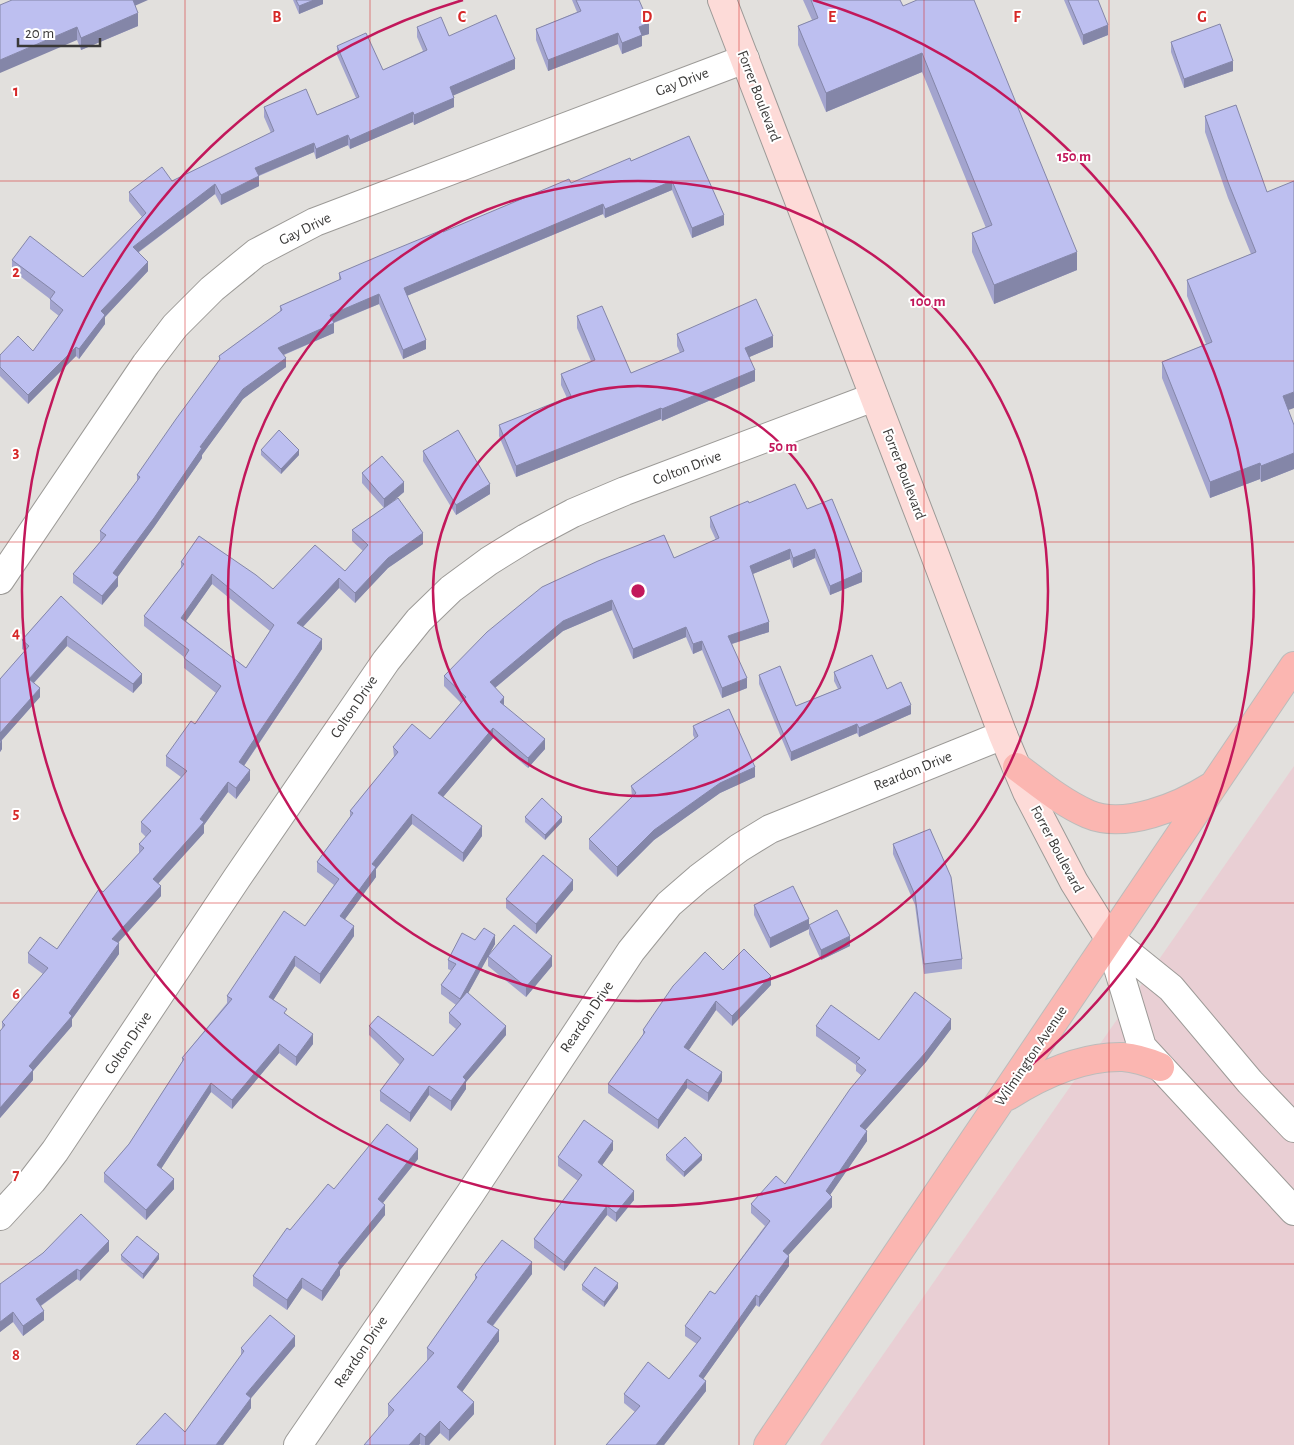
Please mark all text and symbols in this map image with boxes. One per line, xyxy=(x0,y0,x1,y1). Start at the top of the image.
text: B xyxy=(272,9,282,25)
text: C xyxy=(458,9,467,25)
text: D xyxy=(642,9,653,25)
text: E xyxy=(828,9,836,25)
text: F xyxy=(1013,9,1021,25)
text: G xyxy=(1197,9,1207,25)
scale bar xyxy=(18,15,100,47)
text: 20 m xyxy=(25,26,54,41)
street label: Forrer Boulevard xyxy=(735,48,783,144)
street label: Gay Drive xyxy=(653,65,711,99)
text: 1 xyxy=(13,83,19,99)
text: 150 m xyxy=(1057,149,1091,164)
street label: Gay Drive xyxy=(277,210,333,248)
text: 2 xyxy=(12,264,20,280)
text: 100 m xyxy=(910,294,946,309)
street label: Forrer Boulevard xyxy=(880,426,928,522)
text: 50 m xyxy=(769,439,797,454)
text: 3 xyxy=(13,444,20,460)
street label: Colton Drive xyxy=(651,448,723,488)
centre of rings xyxy=(629,582,647,600)
text: 4 xyxy=(12,625,20,641)
street label: Colton Drive xyxy=(328,673,380,741)
street label: Reardon Drive xyxy=(872,749,954,793)
street label: Forrer Boulevard xyxy=(1028,803,1086,895)
text: 5 xyxy=(13,805,20,821)
street label: Reardon Drive xyxy=(558,978,616,1055)
text: 6 xyxy=(12,986,20,1002)
street label: Wilmington Avenue xyxy=(992,1003,1070,1109)
street label: Colton Drive xyxy=(102,1009,154,1077)
text: 7 xyxy=(13,1167,20,1183)
street label: Reardon Drive xyxy=(332,1313,390,1390)
text: 8 xyxy=(12,1347,20,1363)

